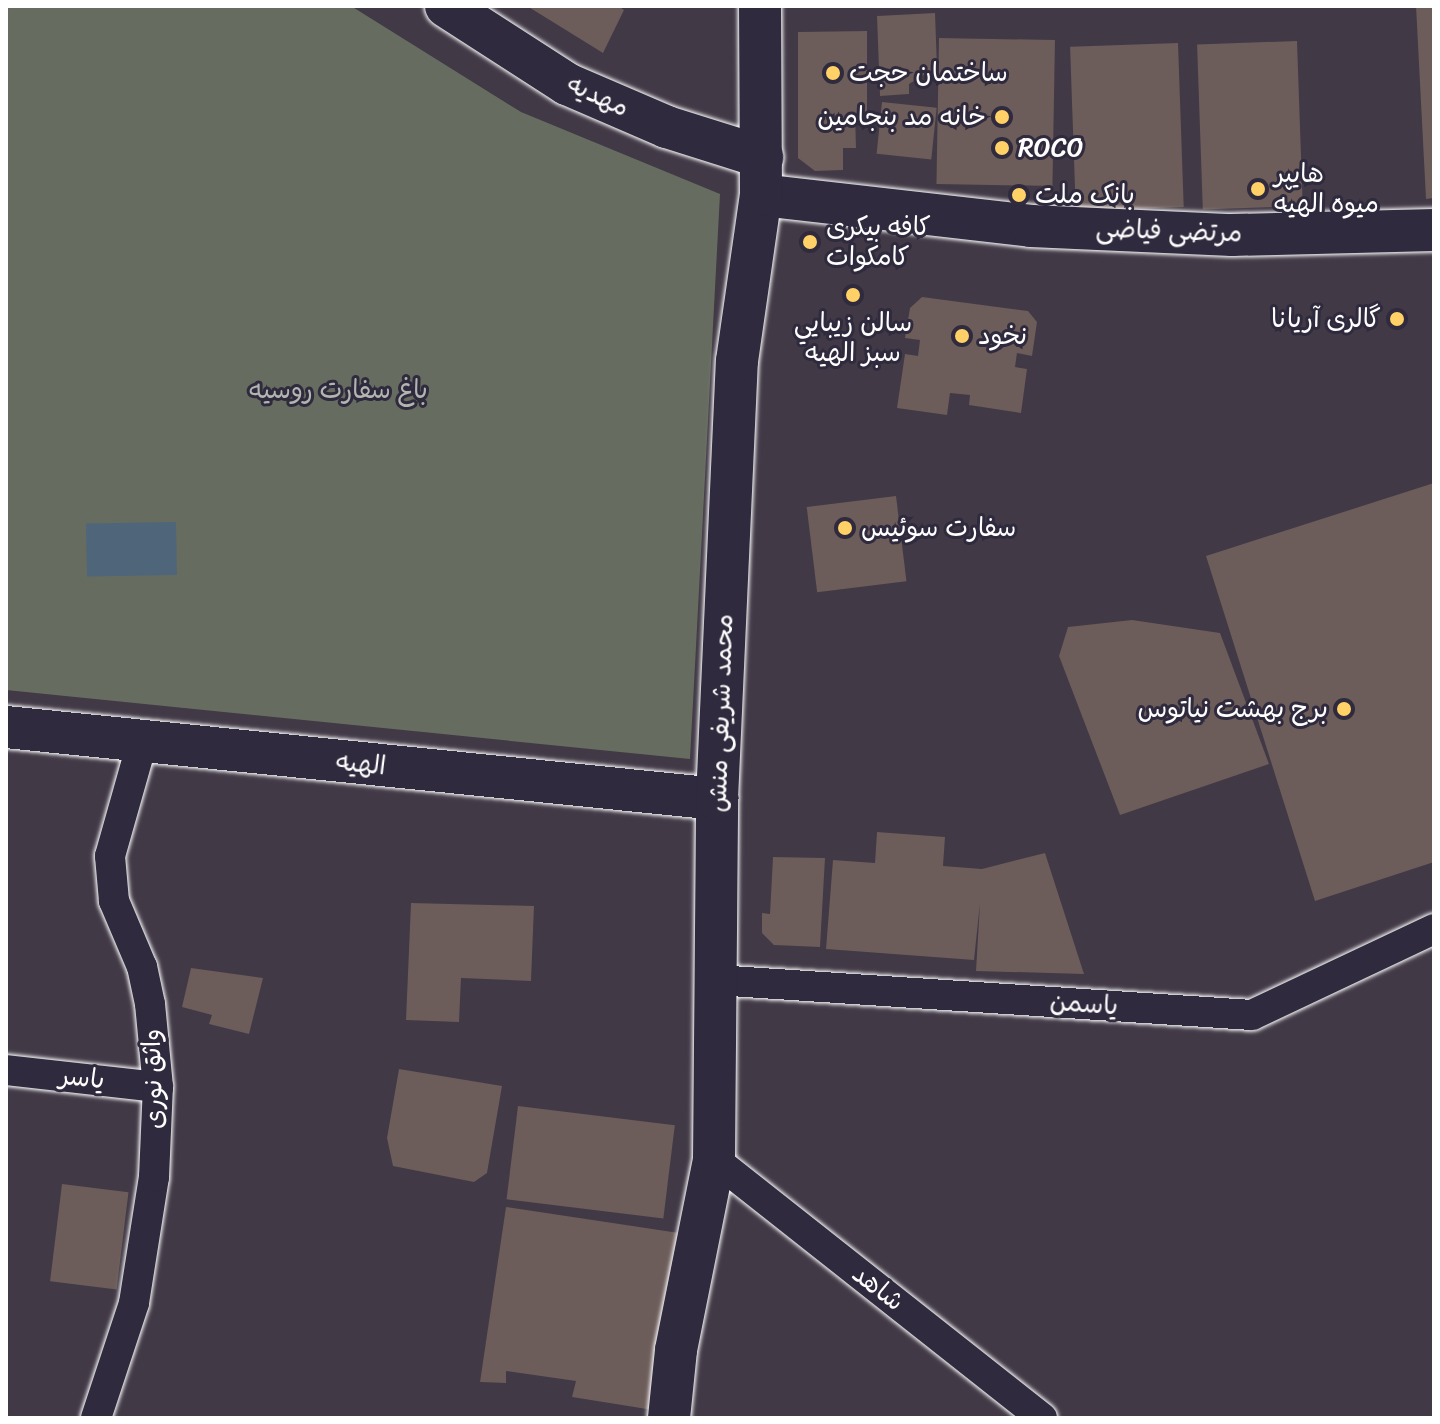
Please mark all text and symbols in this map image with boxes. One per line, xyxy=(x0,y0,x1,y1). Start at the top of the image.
place label: ساختمان حجت xyxy=(849,57,1008,89)
marker: ساختمان حجت xyxy=(824,64,842,82)
street label: مهدیه xyxy=(562,68,634,124)
place label: خانه مد بنجامین xyxy=(817,101,986,133)
marker: خانه مد بنجامین xyxy=(993,108,1011,126)
place label: ROCO xyxy=(1018,132,1084,164)
marker: ROCO xyxy=(993,139,1011,157)
place label: هایپر میوه الهیه xyxy=(1274,158,1379,220)
place label: بانک ملت xyxy=(1035,179,1135,211)
marker: هایپر میوه الهیه xyxy=(1249,180,1267,198)
marker: بانک ملت xyxy=(1010,186,1028,204)
place label: کافه بیکری کامکوات xyxy=(826,211,931,272)
street label: مرتضی فیاضی xyxy=(1095,213,1243,249)
marker: کافه بیکری کامکوات xyxy=(801,233,819,251)
marker: سالن زيبايي سبز الهیه xyxy=(844,286,862,304)
place label: گالری آریانا xyxy=(1271,303,1381,335)
place label: سالن زيبايي سبز الهیه xyxy=(794,307,912,368)
marker: گالری آریانا xyxy=(1388,310,1406,328)
place label: نخود xyxy=(978,320,1027,352)
marker: نخود xyxy=(953,327,971,345)
park label: باغ سفارت روسیه xyxy=(248,374,428,406)
place label: سفارت سوئیس xyxy=(861,512,1016,544)
marker: سفارت سوئیس xyxy=(836,519,854,537)
street label: محمد شریفی منش xyxy=(702,613,740,813)
place label: برج بهشت نیاتوس xyxy=(1137,693,1328,725)
marker: برج بهشت نیاتوس xyxy=(1335,700,1353,718)
street label: الهیه xyxy=(334,746,388,782)
street label: یاسمن xyxy=(1049,986,1119,1022)
street label: واثق نوری xyxy=(136,1028,170,1130)
street label: یاسر xyxy=(58,1060,106,1096)
street label: شاهد xyxy=(846,1258,910,1318)

